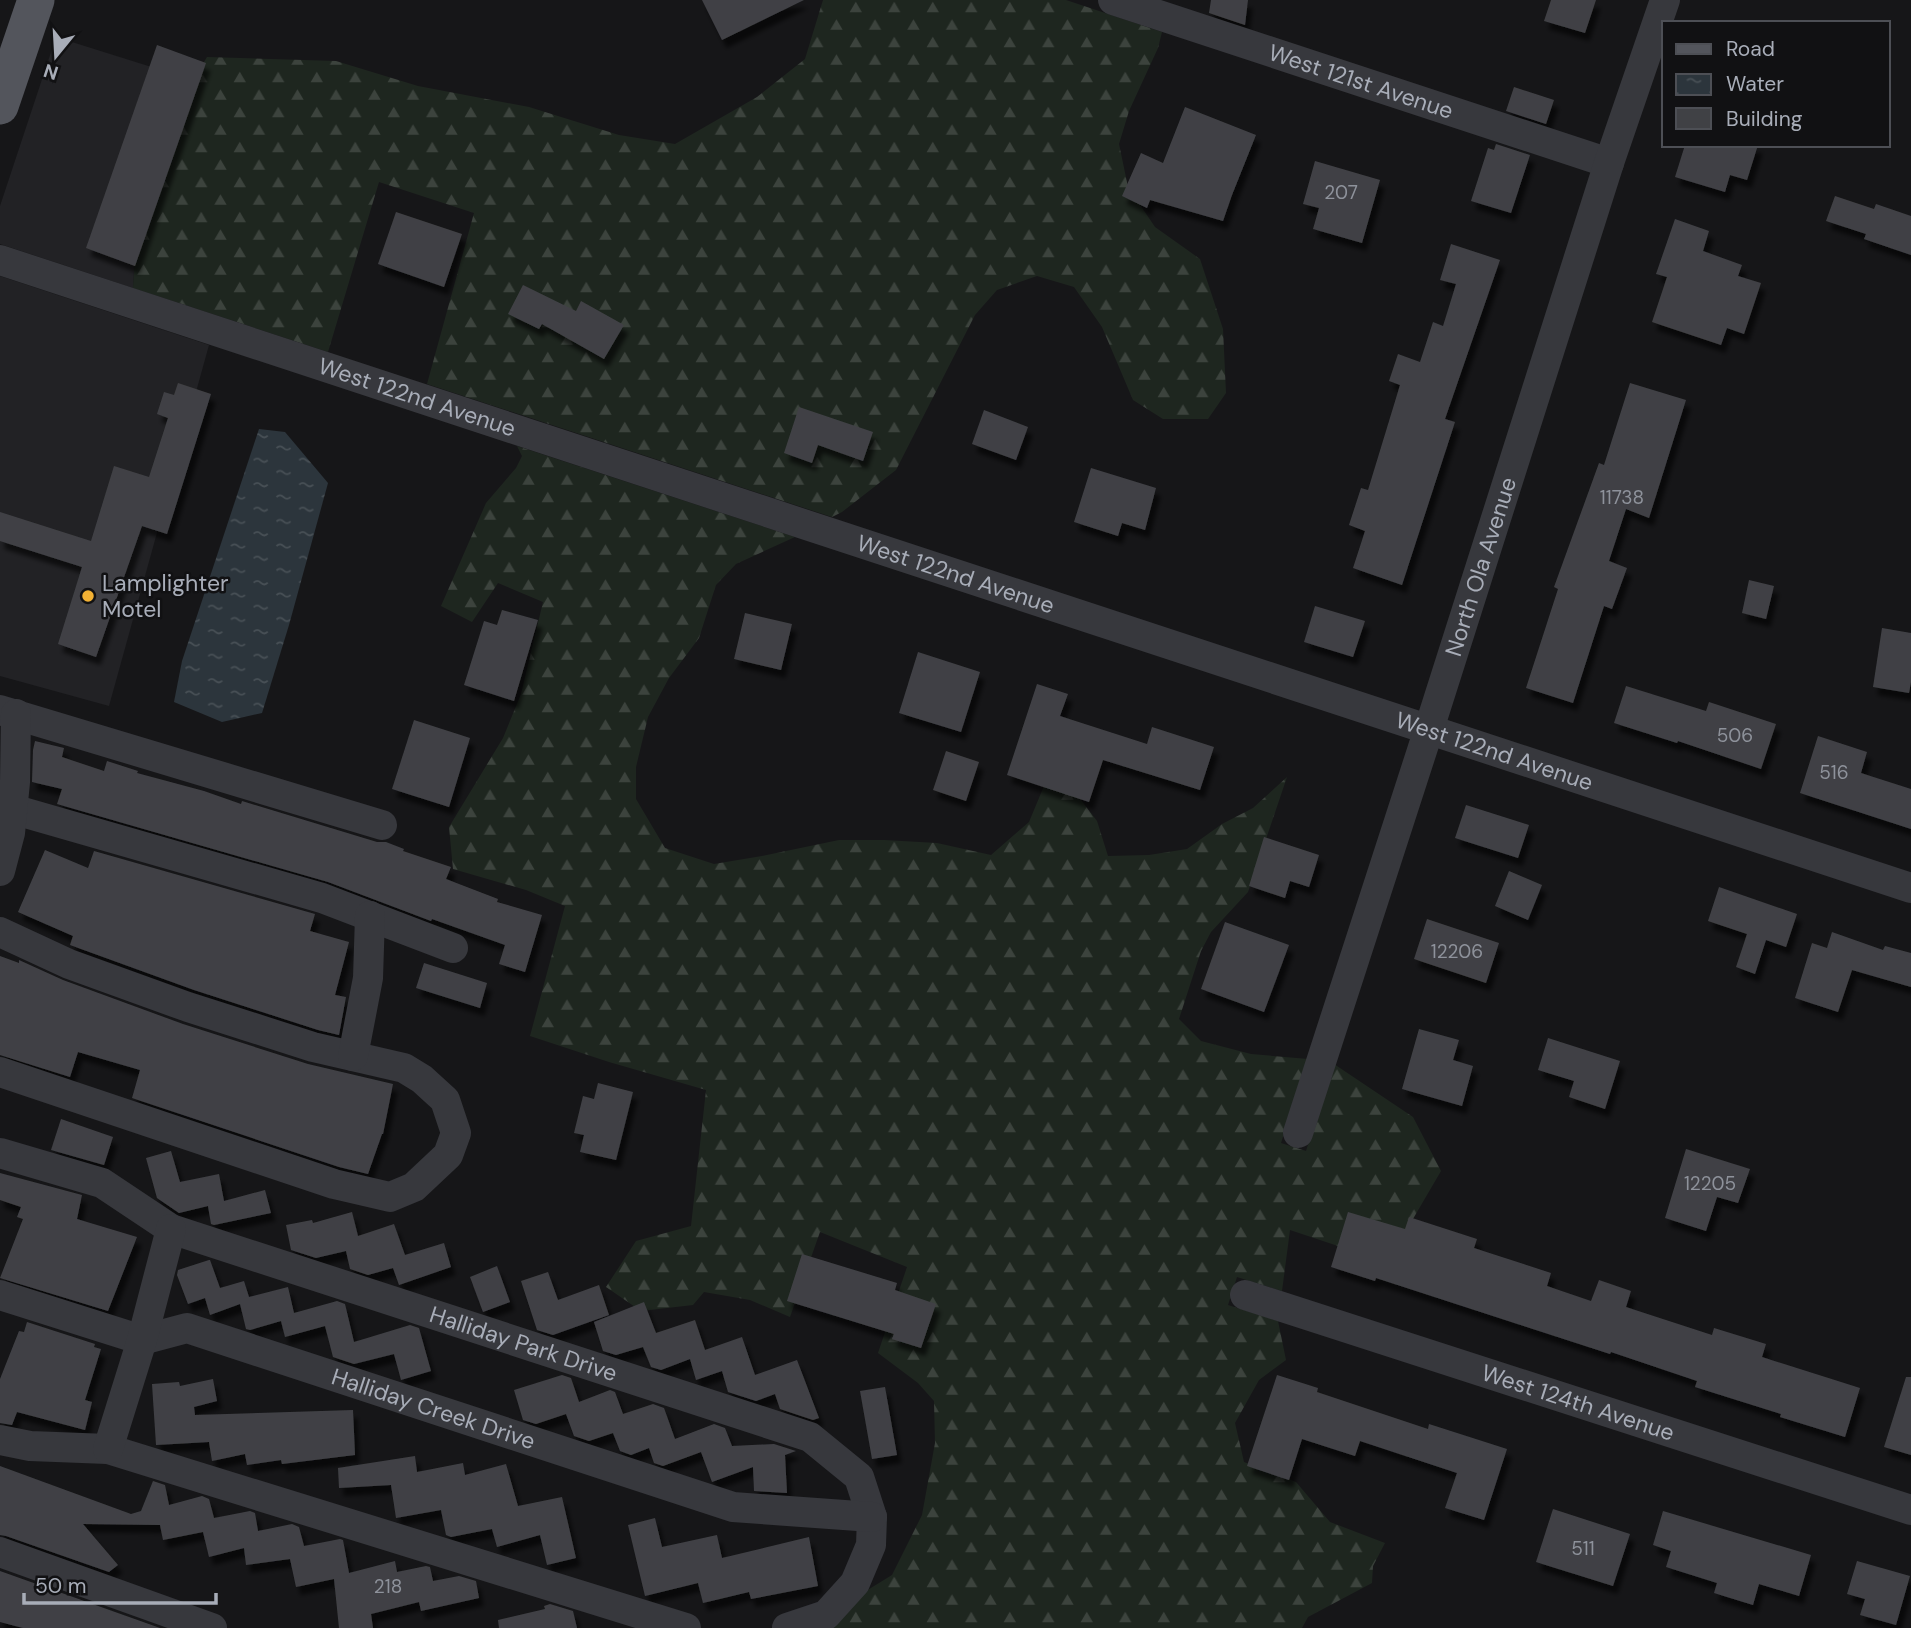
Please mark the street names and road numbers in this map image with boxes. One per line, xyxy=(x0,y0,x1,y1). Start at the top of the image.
street label: West 121st Avenue xyxy=(1265,37,1457,126)
street label: West 122nd Avenue xyxy=(315,351,520,443)
street label: North Ola Avenue xyxy=(1438,473,1523,660)
street label: West 122nd Avenue xyxy=(853,528,1058,620)
street label: West 122nd Avenue xyxy=(1392,705,1597,797)
street label: Halliday Park Drive xyxy=(426,1299,621,1388)
street label: West 124th Avenue xyxy=(1478,1357,1678,1448)
street label: Halliday Creek Drive xyxy=(328,1361,539,1456)

